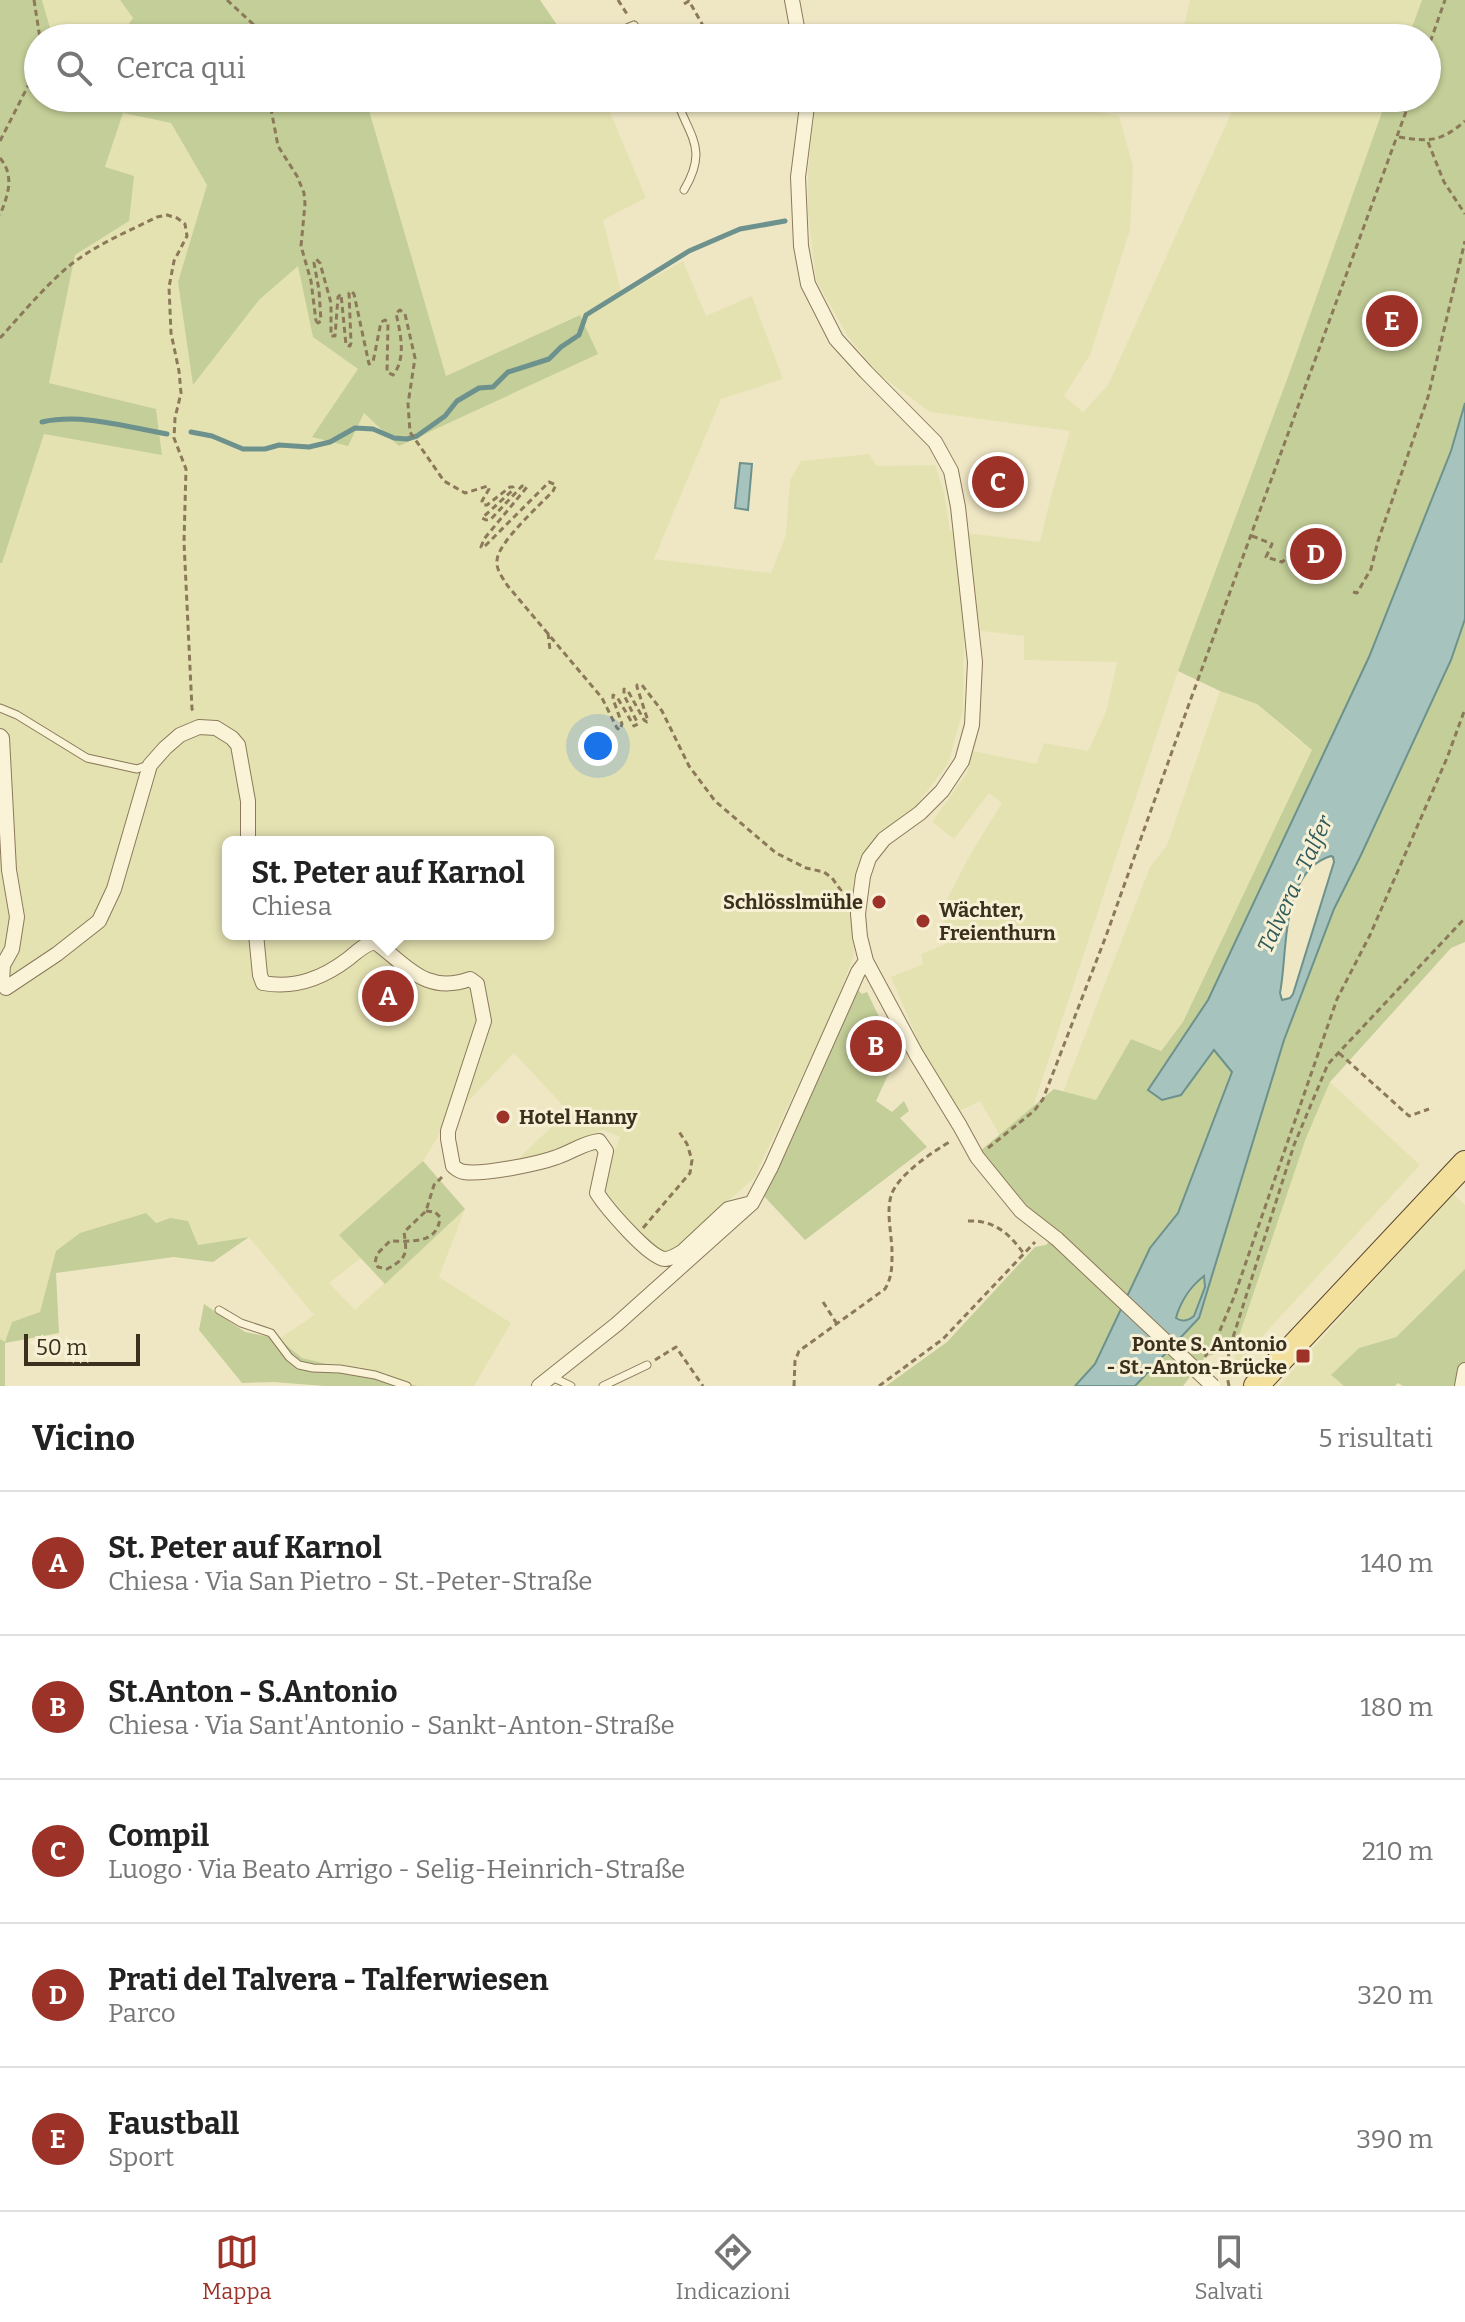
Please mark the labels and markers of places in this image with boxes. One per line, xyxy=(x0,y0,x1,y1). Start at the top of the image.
pin: E xyxy=(1366,291,1418,351)
pin: C xyxy=(972,452,1024,512)
pin: D xyxy=(1290,524,1342,584)
place label: Schlösslmühle xyxy=(723,890,863,914)
marker: Schlösslmühle xyxy=(870,893,888,911)
place label: Wächter, Freienthurn xyxy=(939,898,1056,945)
marker: Wächter, Freienthurn xyxy=(914,912,932,930)
pin: A xyxy=(362,966,414,1026)
pin: B xyxy=(850,1016,902,1076)
place label: Hotel Hanny xyxy=(519,1105,638,1129)
marker: Hotel Hanny xyxy=(494,1108,512,1126)
place label: Ponte S. Antonio - St.-Anton-Brücke xyxy=(1107,1332,1287,1379)
marker: Ponte S. Antonio - St.-Anton-Brücke xyxy=(1294,1347,1312,1365)

